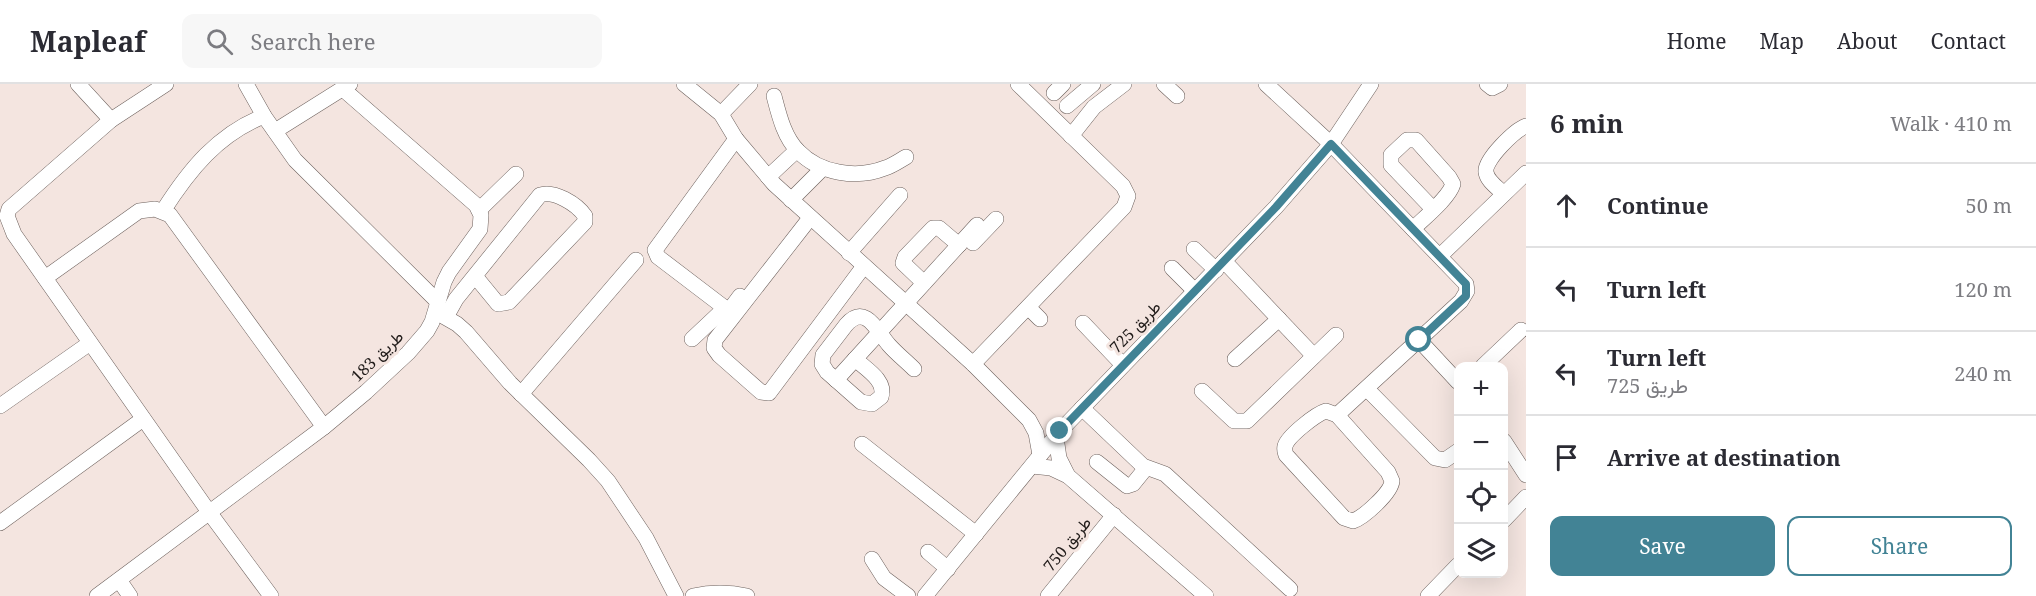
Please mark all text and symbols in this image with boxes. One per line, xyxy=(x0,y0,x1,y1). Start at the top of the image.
search box xyxy=(182,14,602,68)
text: Mapleaf xyxy=(30,22,146,60)
icon: search xyxy=(203,25,236,58)
text: Search here xyxy=(251,26,375,56)
text: Home xyxy=(1667,27,1727,55)
text: Map xyxy=(1760,27,1804,55)
text: About xyxy=(1837,27,1898,55)
text: Contact xyxy=(1931,27,2006,55)
text: 6 min xyxy=(1550,105,1624,141)
text: Walk · 410 m xyxy=(1890,110,2012,137)
icon: ahead xyxy=(1550,189,1583,222)
text: Continue xyxy=(1607,190,1709,220)
text: 50 m xyxy=(1966,192,2012,219)
icon: left xyxy=(1550,273,1583,306)
text: Turn left xyxy=(1607,274,1706,304)
text: 120 m xyxy=(1954,276,2012,303)
street label: طريق 725 xyxy=(1105,296,1165,358)
street label: طريق 183 xyxy=(346,326,408,386)
route start xyxy=(1405,326,1431,352)
text: Turn left xyxy=(1607,342,1706,372)
icon: left xyxy=(1550,357,1583,390)
text: 240 m xyxy=(1954,360,2012,387)
map controls xyxy=(1454,362,1508,578)
button: + xyxy=(1454,362,1508,416)
text: طريق 725 xyxy=(1607,372,1688,399)
button: − xyxy=(1454,416,1508,470)
route end xyxy=(1046,417,1072,443)
icon: arrive xyxy=(1550,441,1583,474)
text: Arrive at destination xyxy=(1607,442,1841,472)
button: locate xyxy=(1454,470,1508,524)
street label: طريق 750 xyxy=(1038,512,1096,576)
button: Save xyxy=(1550,516,1775,576)
button: Share xyxy=(1787,516,2012,576)
button: layers xyxy=(1454,524,1508,578)

